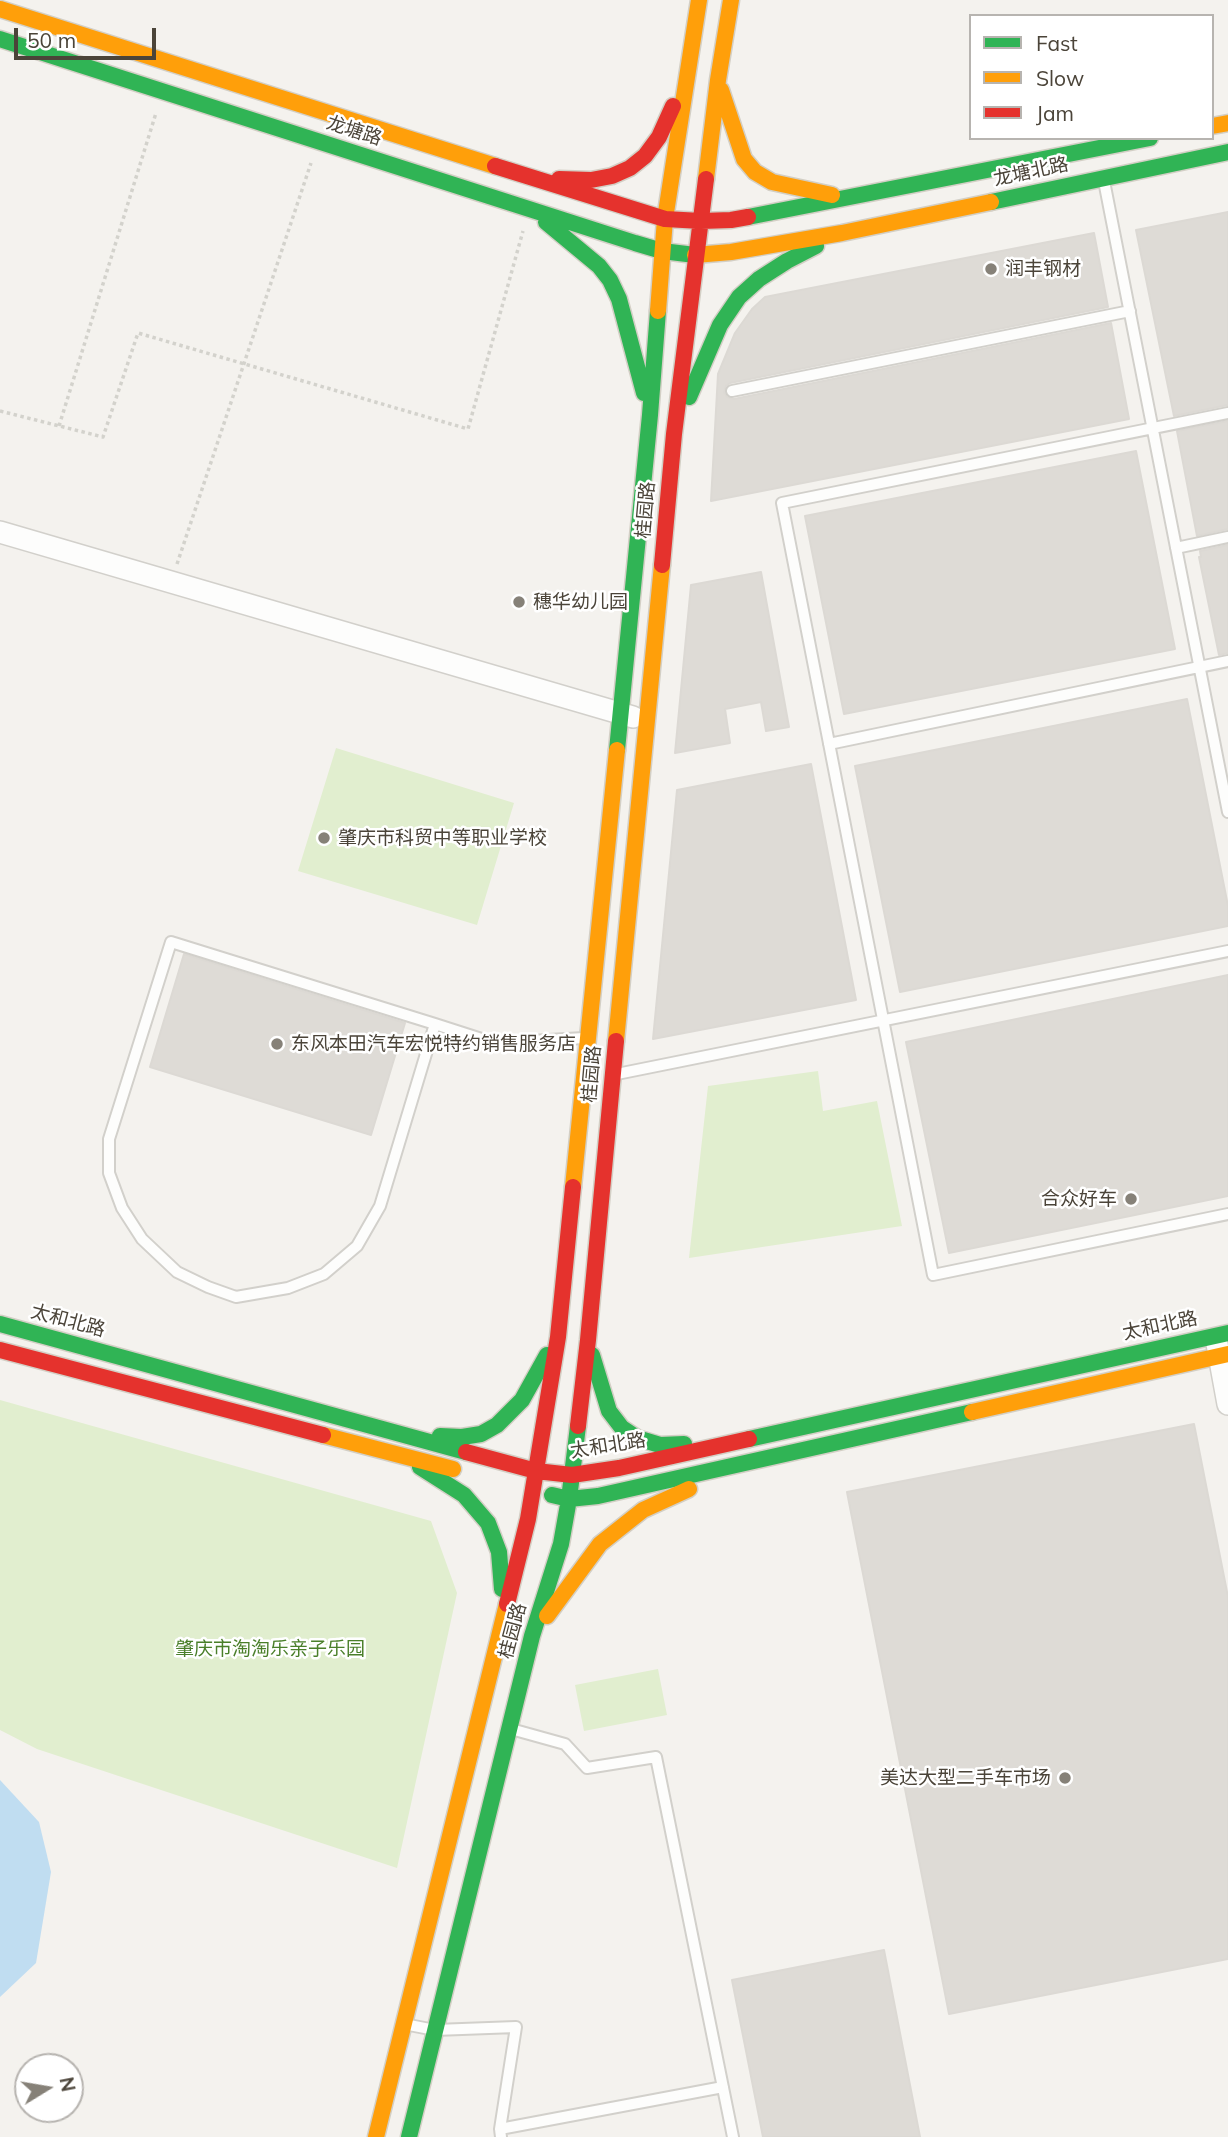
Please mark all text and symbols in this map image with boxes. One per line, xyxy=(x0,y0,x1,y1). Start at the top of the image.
scale bar xyxy=(18,14,159,58)
legend xyxy=(969,14,1214,140)
text: 50 m xyxy=(27,27,76,53)
text: Fast xyxy=(1036,30,1078,56)
text: Slow xyxy=(1036,65,1084,91)
text: Jam xyxy=(1036,100,1074,126)
street label: 龙塘路 xyxy=(323,111,385,151)
street label: 龙塘北路 xyxy=(991,153,1071,191)
place label: 润丰钢材 xyxy=(1005,258,1081,280)
marker: 润丰钢材 xyxy=(983,261,999,277)
street label: 桂园路 xyxy=(632,481,660,539)
place label: 穗华幼儿园 xyxy=(533,591,628,613)
marker: 穗华幼儿园 xyxy=(511,594,527,610)
place label: 肇庆市科贸中等职业学校 xyxy=(338,827,547,849)
marker: 肇庆市科贸中等职业学校 xyxy=(316,830,332,846)
place label: 东风本田汽车宏悦特约销售服务店 xyxy=(291,1033,576,1055)
marker: 东风本田汽车宏悦特约销售服务店 xyxy=(269,1036,285,1052)
street label: 桂园路 xyxy=(578,1045,606,1103)
place label: 合众好车 xyxy=(1041,1188,1117,1210)
marker: 合众好车 xyxy=(1123,1191,1139,1207)
street label: 太和北路 xyxy=(28,1300,108,1342)
street label: 太和北路 xyxy=(1120,1307,1200,1345)
street label: 太和北路 xyxy=(569,1429,647,1463)
street label: 桂园路 xyxy=(495,1601,531,1661)
park label: 肇庆市淘淘乐亲子乐园 xyxy=(175,1638,365,1660)
place label: 美达大型二手车市场 xyxy=(880,1767,1051,1789)
marker: 美达大型二手车市场 xyxy=(1057,1770,1073,1786)
north arrow xyxy=(14,2053,84,2123)
text: N xyxy=(54,2075,81,2094)

